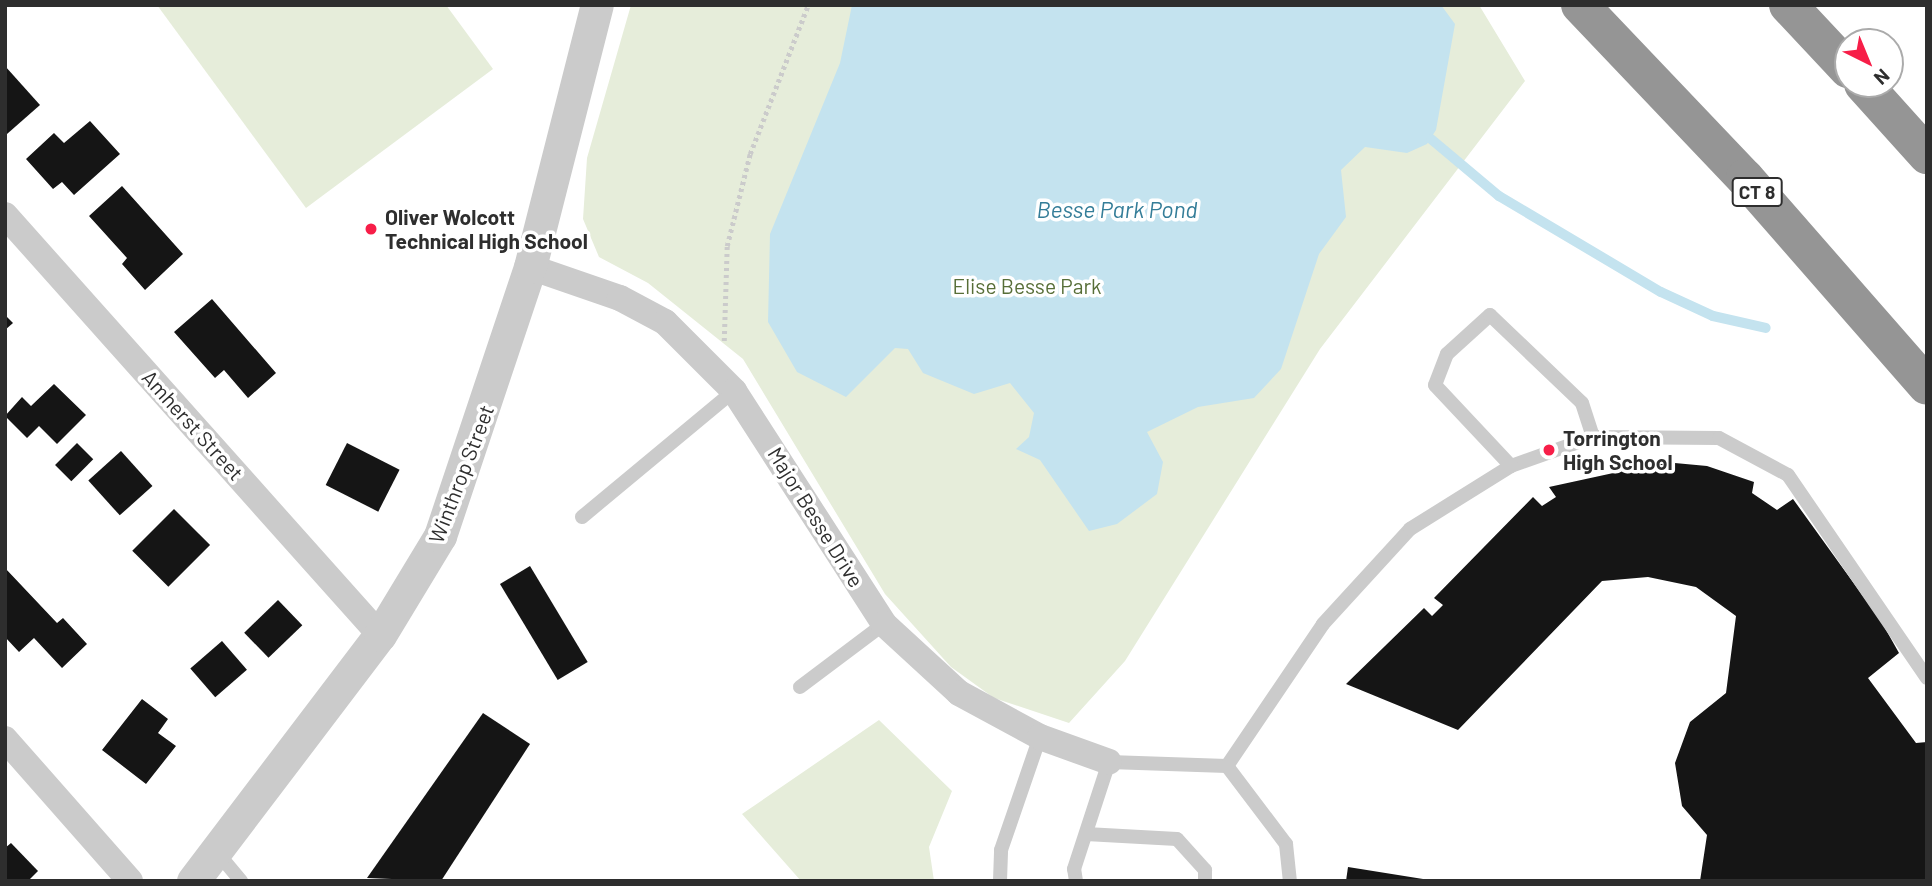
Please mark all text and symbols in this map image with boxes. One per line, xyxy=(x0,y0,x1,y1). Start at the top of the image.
north arrow xyxy=(1834,28,1904,98)
text: N xyxy=(1870,65,1895,90)
road number: CT 8 xyxy=(1731,176,1783,208)
water label: Besse Park Pond xyxy=(1036,195,1198,223)
place label: Oliver Wolcott Technical High School xyxy=(385,204,588,254)
marker: Oliver Wolcott Technical High School xyxy=(363,221,379,237)
park label: Elise Besse Park xyxy=(952,273,1102,299)
street label: Amherst Street xyxy=(137,365,249,485)
street label: Winthrop Street xyxy=(423,401,499,547)
place label: Torrington High School xyxy=(1563,425,1673,475)
street label: Major Besse Drive xyxy=(763,442,869,592)
marker: Torrington High School xyxy=(1541,442,1557,458)

